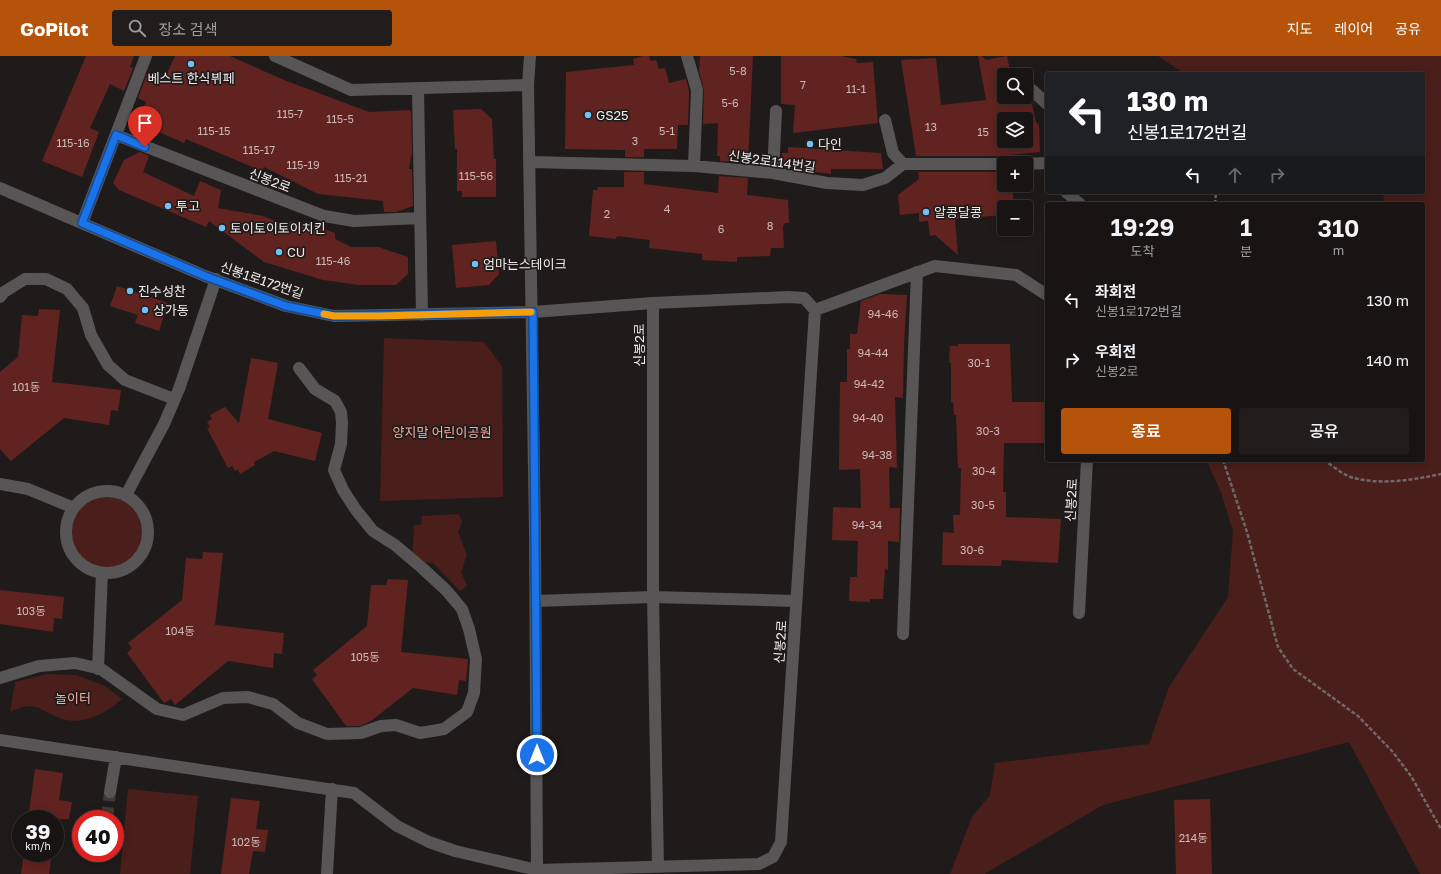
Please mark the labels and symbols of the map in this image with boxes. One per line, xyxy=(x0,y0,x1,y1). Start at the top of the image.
marker: 베스트 한식뷔페 xyxy=(186,59,196,69)
house number: 5-8 xyxy=(729,64,747,77)
place label: 베스트 한식뷔페 xyxy=(148,70,234,86)
house number: 7 xyxy=(800,78,806,91)
house number: 11-1 xyxy=(846,82,866,95)
house number: 5-6 xyxy=(721,96,739,109)
pin xyxy=(128,106,162,147)
house number: 115-7 xyxy=(277,107,303,120)
place label: GS25 xyxy=(596,107,629,123)
marker: GS25 xyxy=(583,110,593,120)
house number: 115-5 xyxy=(326,112,354,125)
house number: 13 xyxy=(925,120,937,133)
house number: 115-15 xyxy=(198,124,230,137)
house number: 5-1 xyxy=(659,124,675,137)
house number: 15 xyxy=(977,125,989,138)
house number: 3 xyxy=(632,134,638,147)
house number: 115-16 xyxy=(56,136,90,149)
place label: 다인 xyxy=(818,136,842,152)
marker: 다인 xyxy=(805,139,815,149)
house number: 115-17 xyxy=(243,143,275,156)
street label: 신봉2로114번길 xyxy=(727,147,817,175)
house number: 115-19 xyxy=(286,158,320,171)
street label: 신봉2로 xyxy=(247,165,293,195)
house number: 115-56 xyxy=(459,169,493,182)
house number: 115-21 xyxy=(335,171,367,184)
place label: 투고 xyxy=(176,198,200,214)
marker: 투고 xyxy=(163,201,173,211)
house number: 4 xyxy=(664,202,671,215)
place label: 알콩달콩 xyxy=(934,204,982,220)
house number: 2 xyxy=(604,207,610,220)
marker: 알콩달콩 xyxy=(921,207,931,217)
house number: 8 xyxy=(767,219,774,232)
place label: 토이토이토이치킨 xyxy=(230,220,326,236)
house number: 6 xyxy=(718,222,725,235)
marker: 토이토이토이치킨 xyxy=(217,223,227,233)
place label: CU xyxy=(287,244,305,260)
marker: CU xyxy=(274,247,284,257)
house number: 115-46 xyxy=(316,254,351,267)
place label: 엄마는스테이크 xyxy=(483,256,567,272)
street label: 신봉1로172번길 xyxy=(218,258,306,302)
marker: 엄마는스테이크 xyxy=(470,259,480,269)
place label: 진수성찬 xyxy=(138,283,186,299)
marker: 진수성찬 xyxy=(125,286,135,296)
place label: 상가동 xyxy=(153,302,189,318)
marker: 상가동 xyxy=(140,305,150,315)
house number: 94-46 xyxy=(868,307,899,320)
street label: 신봉2로 xyxy=(631,323,647,367)
house number: 94-44 xyxy=(858,346,889,359)
house number: 30-1 xyxy=(968,356,990,369)
house number: 94-42 xyxy=(854,377,884,390)
house number: 101동 xyxy=(12,380,40,393)
house number: 94-40 xyxy=(852,411,884,424)
park label: 양지말 어린이공원 xyxy=(393,424,491,440)
house number: 30-3 xyxy=(976,424,1000,437)
house number: 94-38 xyxy=(862,448,893,461)
house number: 30-4 xyxy=(972,464,996,477)
street label: 신봉2로 xyxy=(1062,478,1080,522)
house number: 30-5 xyxy=(971,498,995,511)
house number: 94-34 xyxy=(852,518,883,531)
house number: 30-6 xyxy=(960,543,984,556)
house number: 103동 xyxy=(17,604,45,617)
street label: 신봉2로 xyxy=(771,620,789,664)
house number: 104동 xyxy=(166,624,195,637)
house number: 105동 xyxy=(351,650,379,663)
park label: 놀이터 xyxy=(55,690,91,706)
position arrow xyxy=(516,734,558,776)
speed limit sign: 40 xyxy=(72,810,124,862)
house number: 214동 xyxy=(1179,831,1207,844)
house number: 102동 xyxy=(232,835,260,848)

